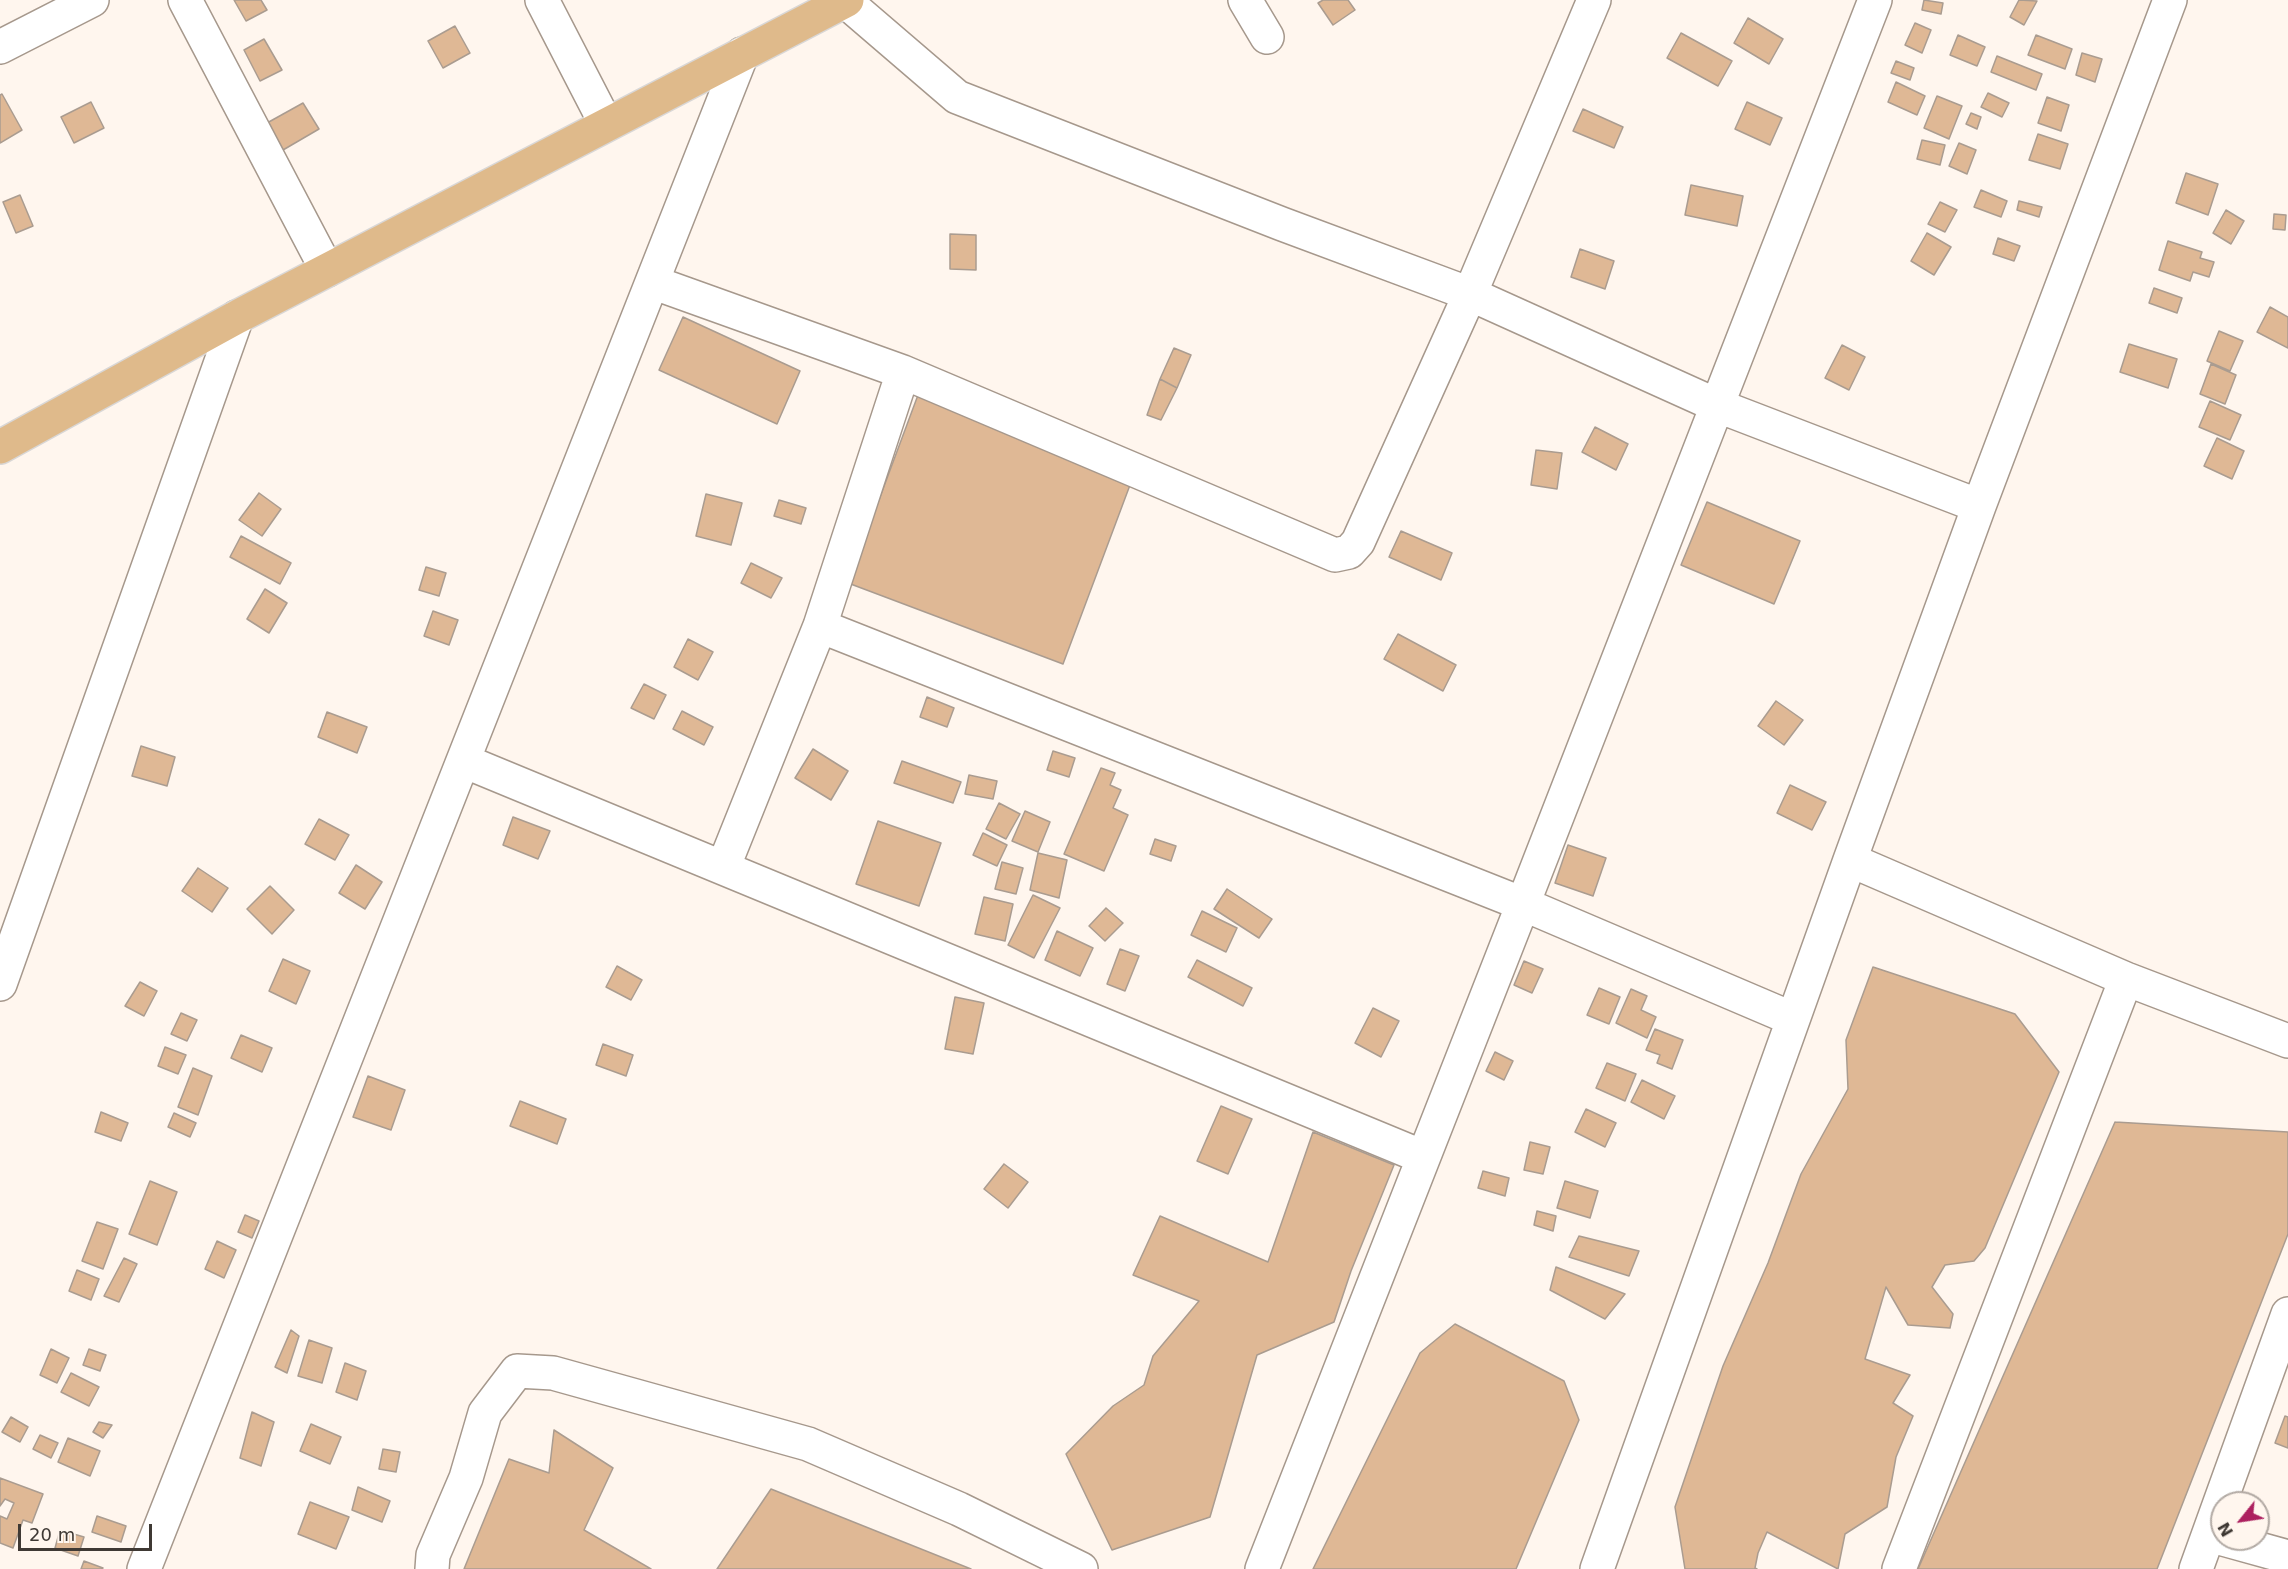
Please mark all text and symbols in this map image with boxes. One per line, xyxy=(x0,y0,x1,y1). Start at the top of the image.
north arrow xyxy=(2210,1491,2270,1551)
scale bar xyxy=(21,1512,154,1550)
text: N xyxy=(2214,1519,2237,1540)
text: 20 m xyxy=(29,1524,75,1545)

